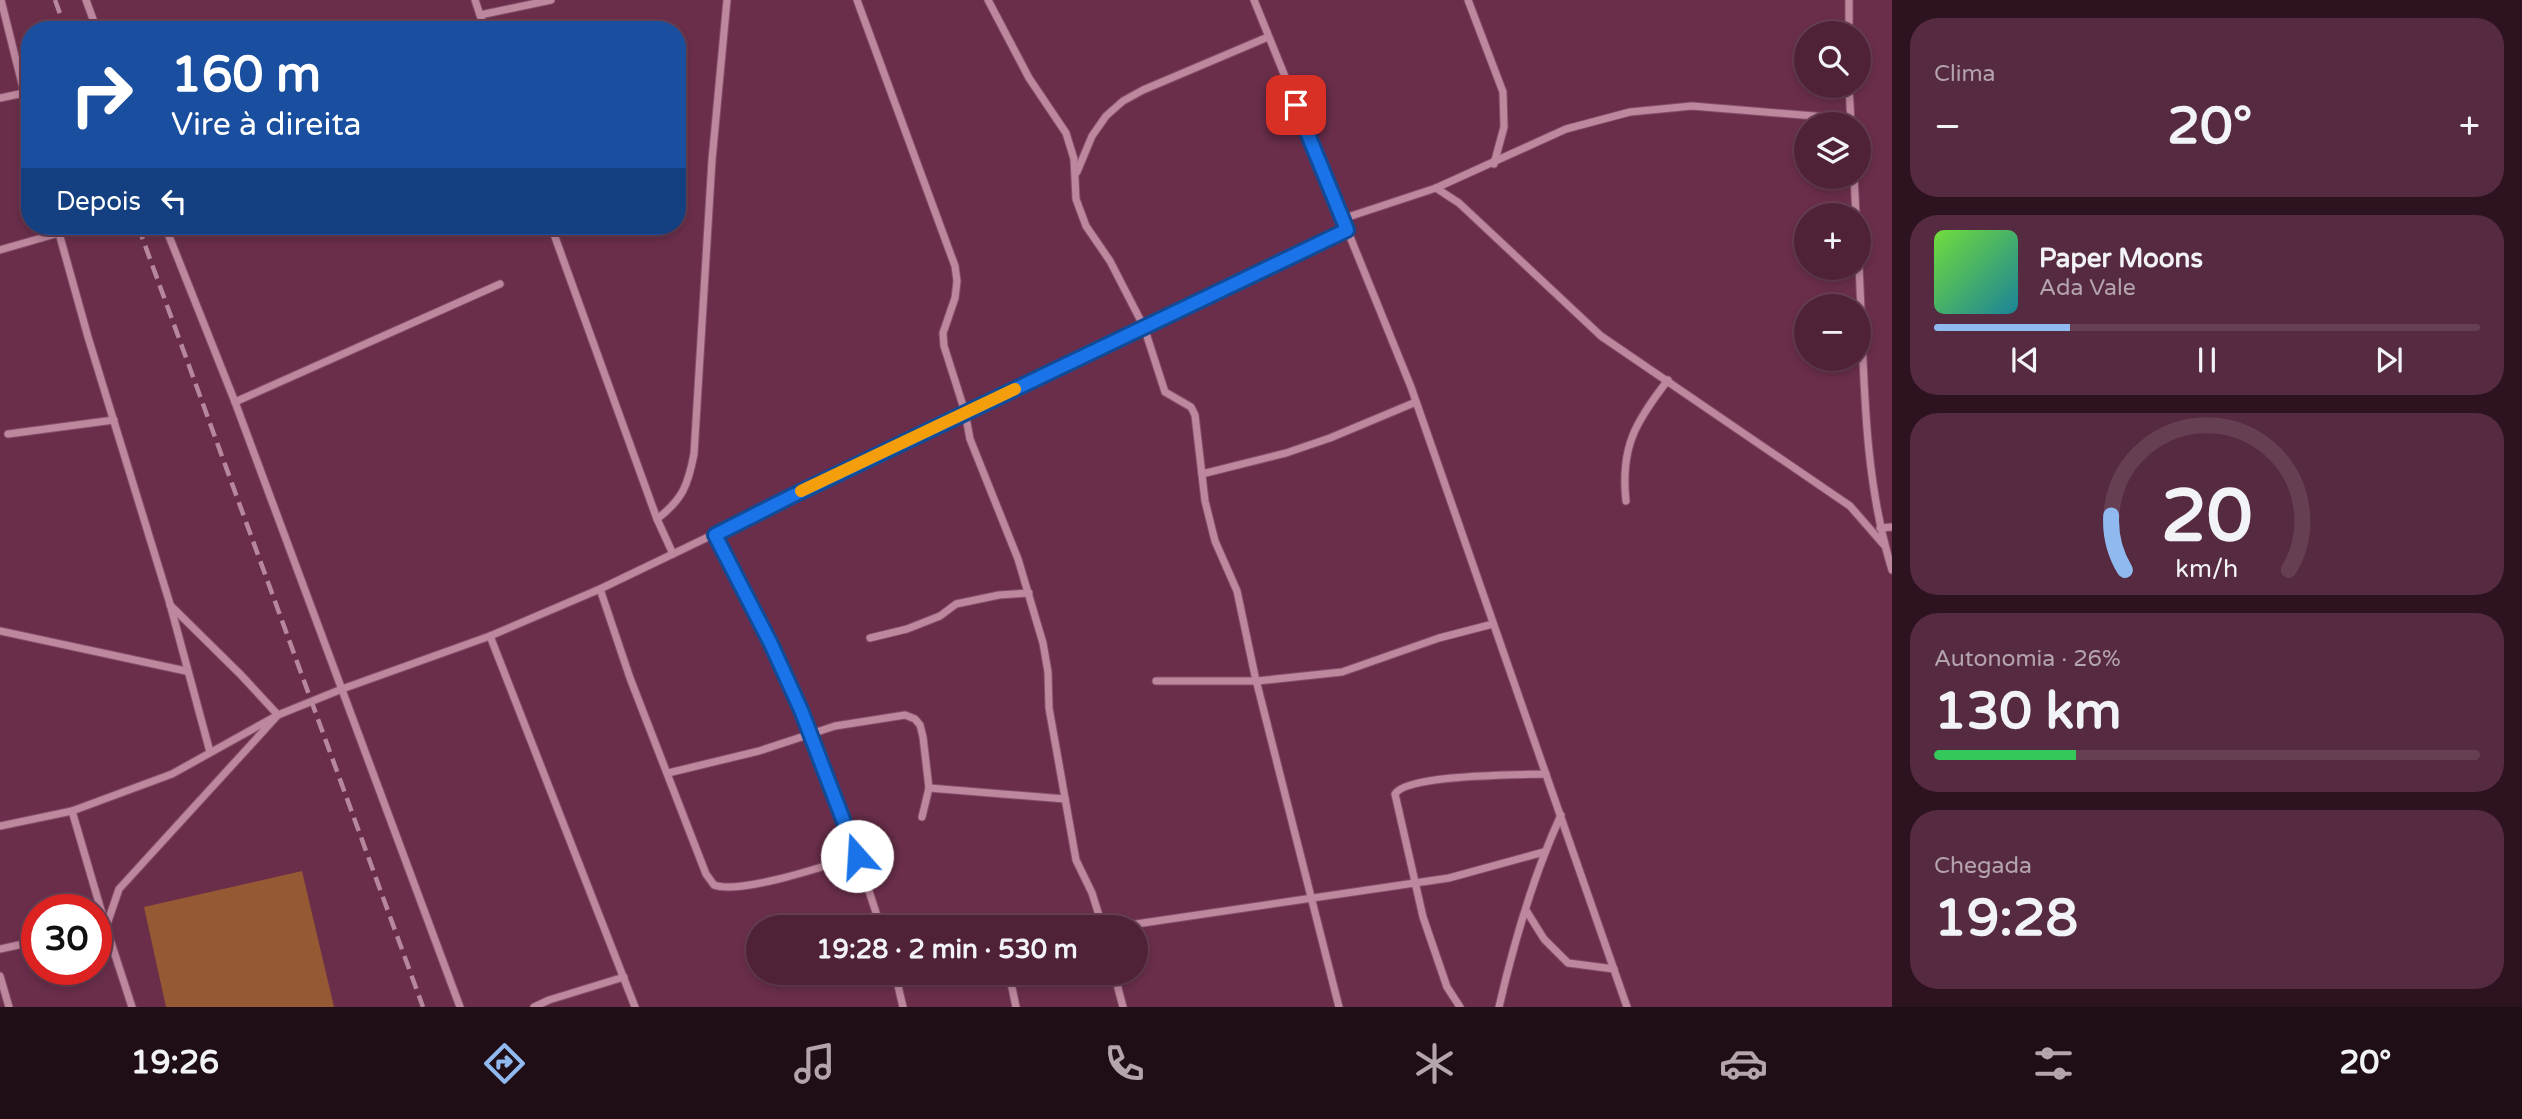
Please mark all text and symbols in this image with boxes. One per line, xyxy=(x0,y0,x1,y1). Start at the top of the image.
map controls xyxy=(1794,21,1871,371)
button: search xyxy=(1794,21,1871,98)
text: 160 m xyxy=(171,46,321,105)
icon: right xyxy=(56,49,147,140)
text: Clima xyxy=(1934,60,1995,88)
pin xyxy=(1266,75,1326,135)
icon: arrive xyxy=(1277,86,1315,124)
text: 20° xyxy=(2167,95,2252,158)
text: − xyxy=(1934,104,1961,150)
text: + xyxy=(2459,104,2480,150)
text: Vire à direita xyxy=(171,106,362,144)
button: layers xyxy=(1794,112,1871,189)
icon: left xyxy=(155,182,193,220)
text: Depois xyxy=(56,186,141,217)
button: + xyxy=(1794,203,1871,280)
text: Paper Moons xyxy=(2039,243,2203,274)
text: Ada Vale xyxy=(2039,274,2136,302)
button: − xyxy=(1794,294,1871,371)
icon: previous xyxy=(2006,341,2044,379)
icon: pause xyxy=(2188,341,2226,379)
icon: next xyxy=(2370,341,2408,379)
text: 20 xyxy=(2161,473,2253,561)
text: km/h xyxy=(2176,553,2238,583)
text: Autonomia · 26% xyxy=(1934,645,2121,673)
text: 130 km xyxy=(1934,680,2122,743)
position arrow xyxy=(820,819,894,893)
text: Chegada xyxy=(1934,852,2032,880)
text: 19:28 xyxy=(1934,887,2078,950)
speed limit sign: 30 xyxy=(21,894,112,985)
text: 19:28 · 2 min · 530 m xyxy=(816,934,1078,965)
icon: directions xyxy=(480,1039,529,1088)
icon: music xyxy=(790,1039,839,1088)
icon: phone xyxy=(1100,1039,1149,1088)
icon: climate xyxy=(1410,1039,1459,1088)
icon: car xyxy=(1719,1039,1768,1088)
icon: filters xyxy=(2029,1039,2078,1088)
text: 19:26 xyxy=(130,1044,219,1082)
text: 20° xyxy=(2339,1044,2391,1082)

